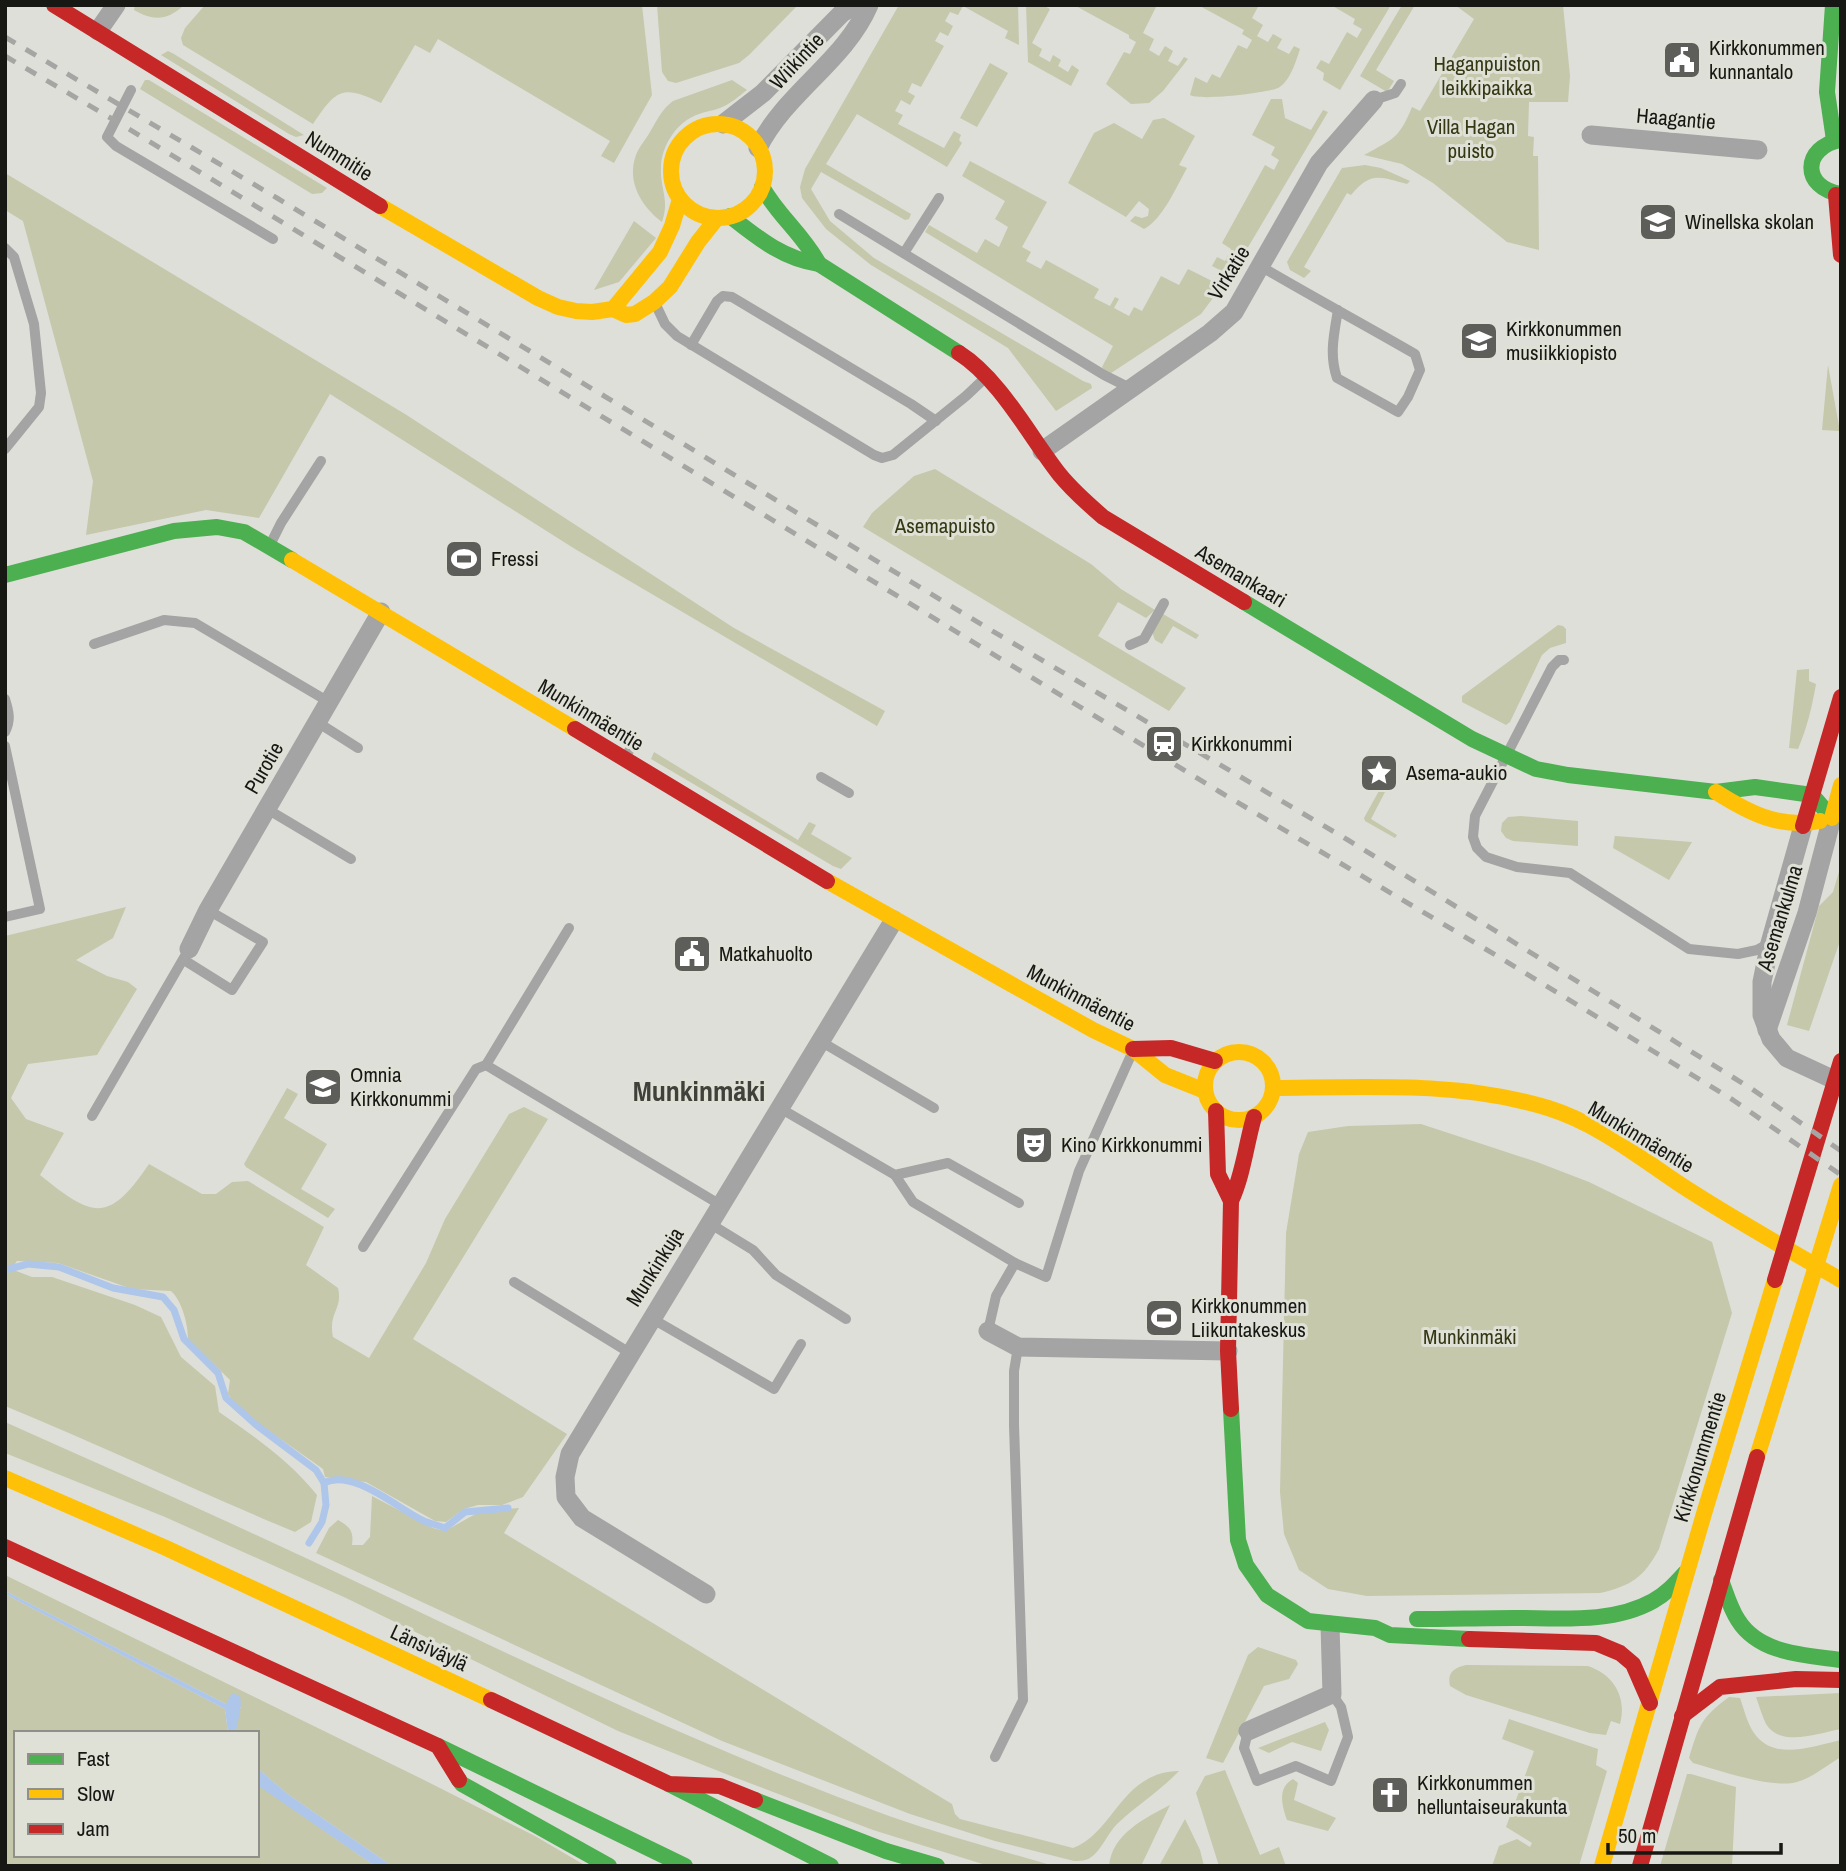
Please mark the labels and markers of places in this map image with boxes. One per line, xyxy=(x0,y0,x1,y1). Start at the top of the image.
place label: Kirkkonummen kunnantalo xyxy=(1709,33,1825,86)
public building icon: Kirkkonummen kunnantalo xyxy=(1661,39,1703,81)
school or university icon: Winellska skolan xyxy=(1637,201,1679,243)
place label: Winellska skolan xyxy=(1685,207,1814,236)
place label: Kirkkonummen musiikkiopisto xyxy=(1506,314,1622,367)
school or university icon: Kirkkonummen musiikkiopisto xyxy=(1458,320,1500,362)
sports icon: Fressi xyxy=(443,538,485,580)
place label: Fressi xyxy=(491,544,539,573)
station icon: Kirkkonummi xyxy=(1143,723,1185,765)
place label: Kirkkonummi xyxy=(1191,729,1292,758)
place icon: Asema-aukio xyxy=(1358,752,1400,794)
place label: Asema-aukio xyxy=(1405,758,1507,787)
public building icon: Matkahuolto xyxy=(671,933,713,975)
place label: Matkahuolto xyxy=(719,939,813,968)
place label: Omnia Kirkkonummi xyxy=(350,1060,451,1113)
school or university icon: Omnia Kirkkonummi xyxy=(302,1066,344,1108)
theatre icon: Kino Kirkkonummi xyxy=(1013,1124,1055,1166)
place label: Kino Kirkkonummi xyxy=(1061,1130,1203,1159)
place label: Kirkkonummen Liikuntakeskus xyxy=(1191,1291,1307,1344)
sports icon: Kirkkonummen Liikuntakeskus xyxy=(1143,1297,1185,1339)
place label: Kirkkonummen helluntaiseurakunta xyxy=(1417,1768,1568,1821)
church icon: Kirkkonummen helluntaiseurakunta xyxy=(1369,1774,1411,1816)

